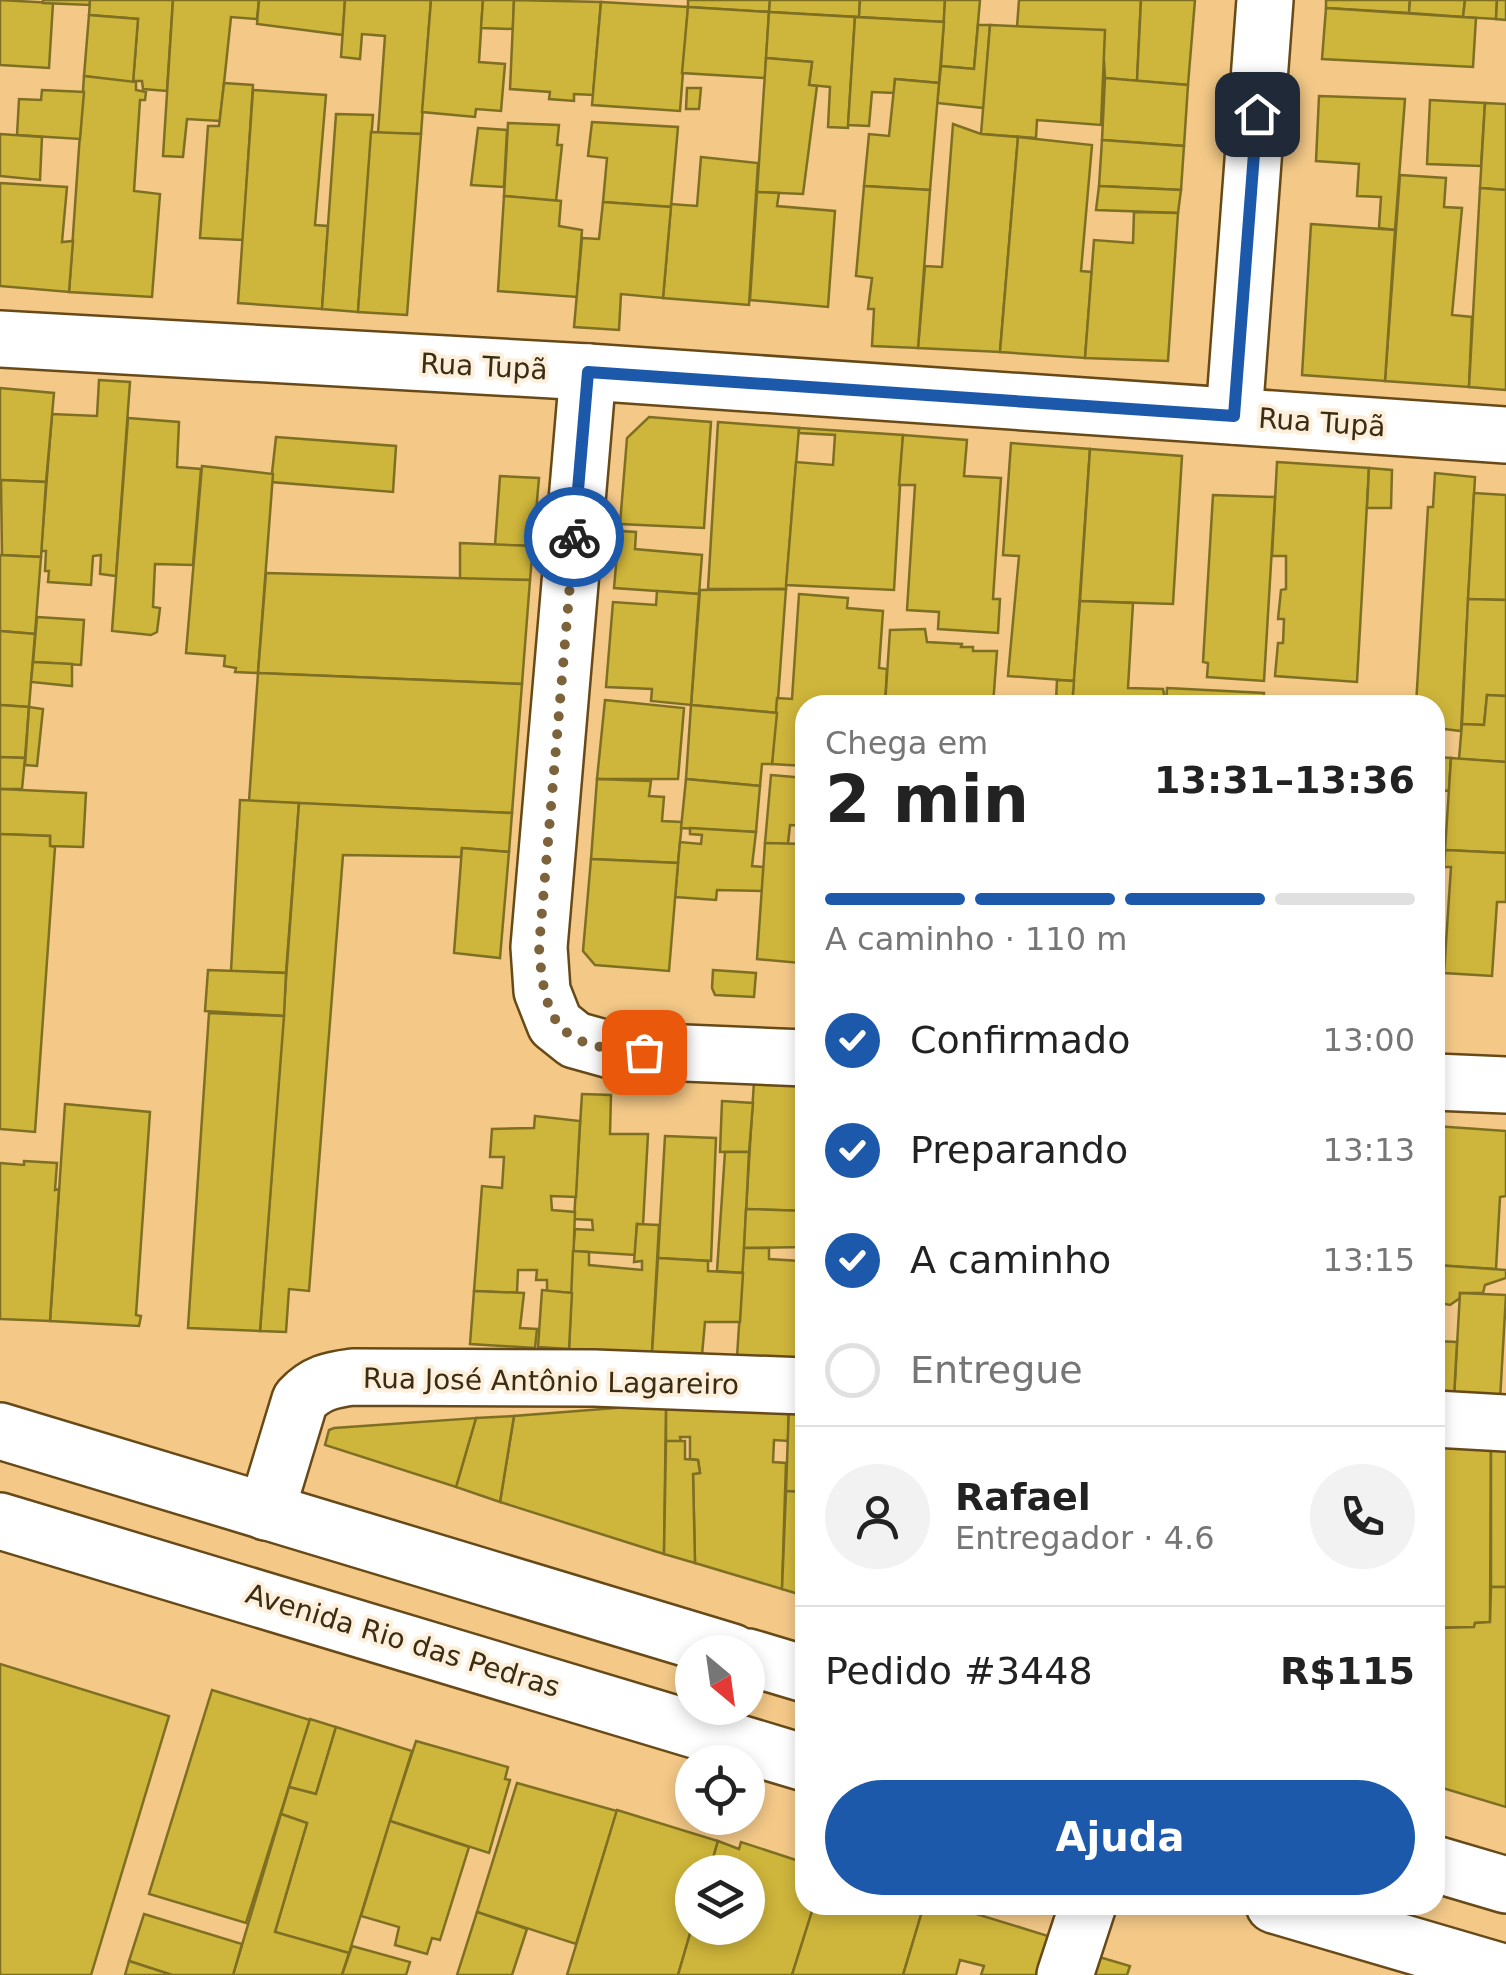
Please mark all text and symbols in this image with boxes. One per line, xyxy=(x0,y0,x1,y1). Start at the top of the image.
pin xyxy=(1215,72,1300,157)
icon: home xyxy=(1230,87,1285,142)
street label: Rua Tupã xyxy=(419,347,549,386)
street label: Rua Tupã xyxy=(1257,402,1387,443)
courier xyxy=(524,487,624,587)
icon: bike xyxy=(547,510,602,565)
text: Chega em xyxy=(825,724,988,762)
text: 13:31–13:36 xyxy=(1154,758,1415,802)
text: 2 min xyxy=(825,762,1029,837)
text: A caminho · 110 m xyxy=(825,920,1127,958)
pin xyxy=(602,1010,687,1095)
icon: check xyxy=(825,1013,880,1068)
text: Confirmado xyxy=(910,1018,1130,1062)
text: 13:00 xyxy=(1323,1021,1415,1059)
icon: bag xyxy=(617,1025,672,1080)
icon: check xyxy=(825,1123,880,1178)
text: Preparando xyxy=(910,1128,1128,1172)
text: 13:13 xyxy=(1323,1131,1415,1169)
icon: check xyxy=(825,1233,880,1288)
text: A caminho xyxy=(910,1238,1111,1282)
text: 13:15 xyxy=(1323,1241,1415,1279)
text: Entregue xyxy=(910,1348,1083,1392)
street label: Rua José Antônio Lagareiro xyxy=(363,1362,739,1401)
button: person xyxy=(825,1464,930,1569)
button: phone xyxy=(1310,1464,1415,1569)
text: Rafael xyxy=(955,1475,1091,1519)
text: Entregador · 4.6 xyxy=(955,1519,1215,1557)
street label: Avenida Rio das Pedras xyxy=(242,1577,564,1704)
north arrow xyxy=(675,1635,765,1725)
map controls xyxy=(675,1635,765,1945)
text: Pedido #3448 xyxy=(825,1649,1093,1693)
text: R$115 xyxy=(1280,1649,1415,1693)
button: locate xyxy=(675,1745,765,1835)
button: Ajuda xyxy=(825,1780,1415,1895)
button: layers xyxy=(675,1855,765,1945)

